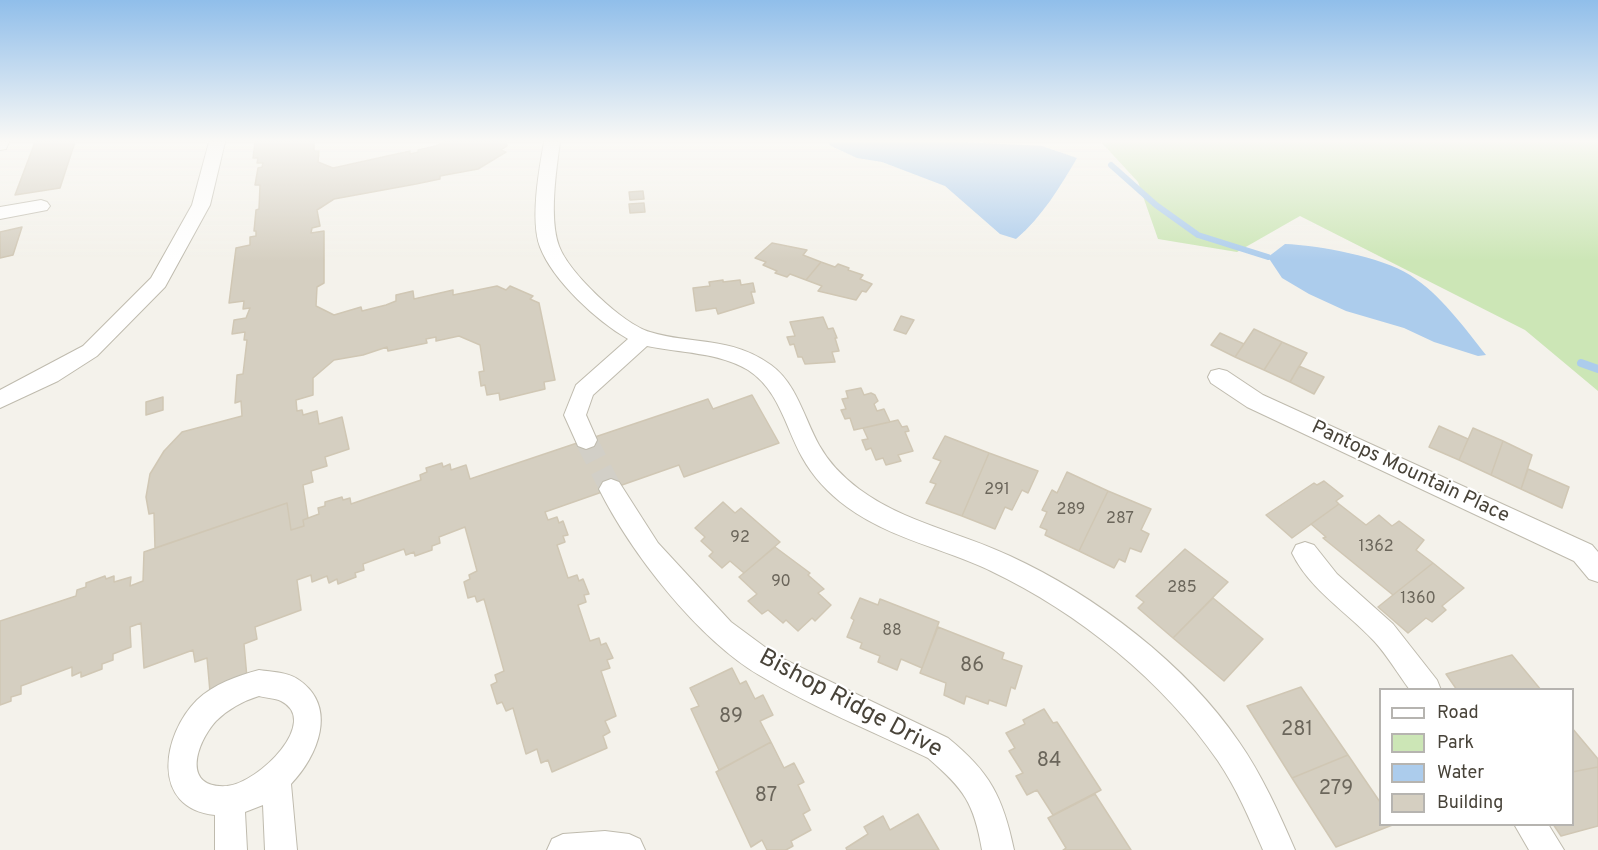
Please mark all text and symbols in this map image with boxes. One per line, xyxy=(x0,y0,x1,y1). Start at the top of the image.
street label: Pantops Mountain Place xyxy=(1307,417,1513,529)
house number: 291 xyxy=(984,481,1010,501)
house number: 289 xyxy=(1057,501,1085,521)
house number: 287 xyxy=(1106,510,1134,530)
house number: 92 xyxy=(730,529,750,549)
house number: 1362 xyxy=(1359,538,1393,558)
house number: 90 xyxy=(771,573,791,593)
house number: 285 xyxy=(1167,579,1197,599)
house number: 1360 xyxy=(1400,590,1436,610)
house number: 88 xyxy=(882,622,902,642)
street label: Bishop Ridge Drive xyxy=(753,644,947,766)
house number: 86 xyxy=(960,655,984,679)
legend xyxy=(1379,688,1574,826)
text: Road xyxy=(1437,702,1479,725)
house number: 89 xyxy=(719,706,743,730)
house number: 281 xyxy=(1281,719,1313,743)
text: Park xyxy=(1437,732,1474,755)
house number: 84 xyxy=(1037,750,1061,774)
text: Water xyxy=(1437,762,1484,785)
house number: 279 xyxy=(1319,778,1353,802)
house number: 87 xyxy=(755,785,777,809)
text: Building xyxy=(1437,792,1503,815)

